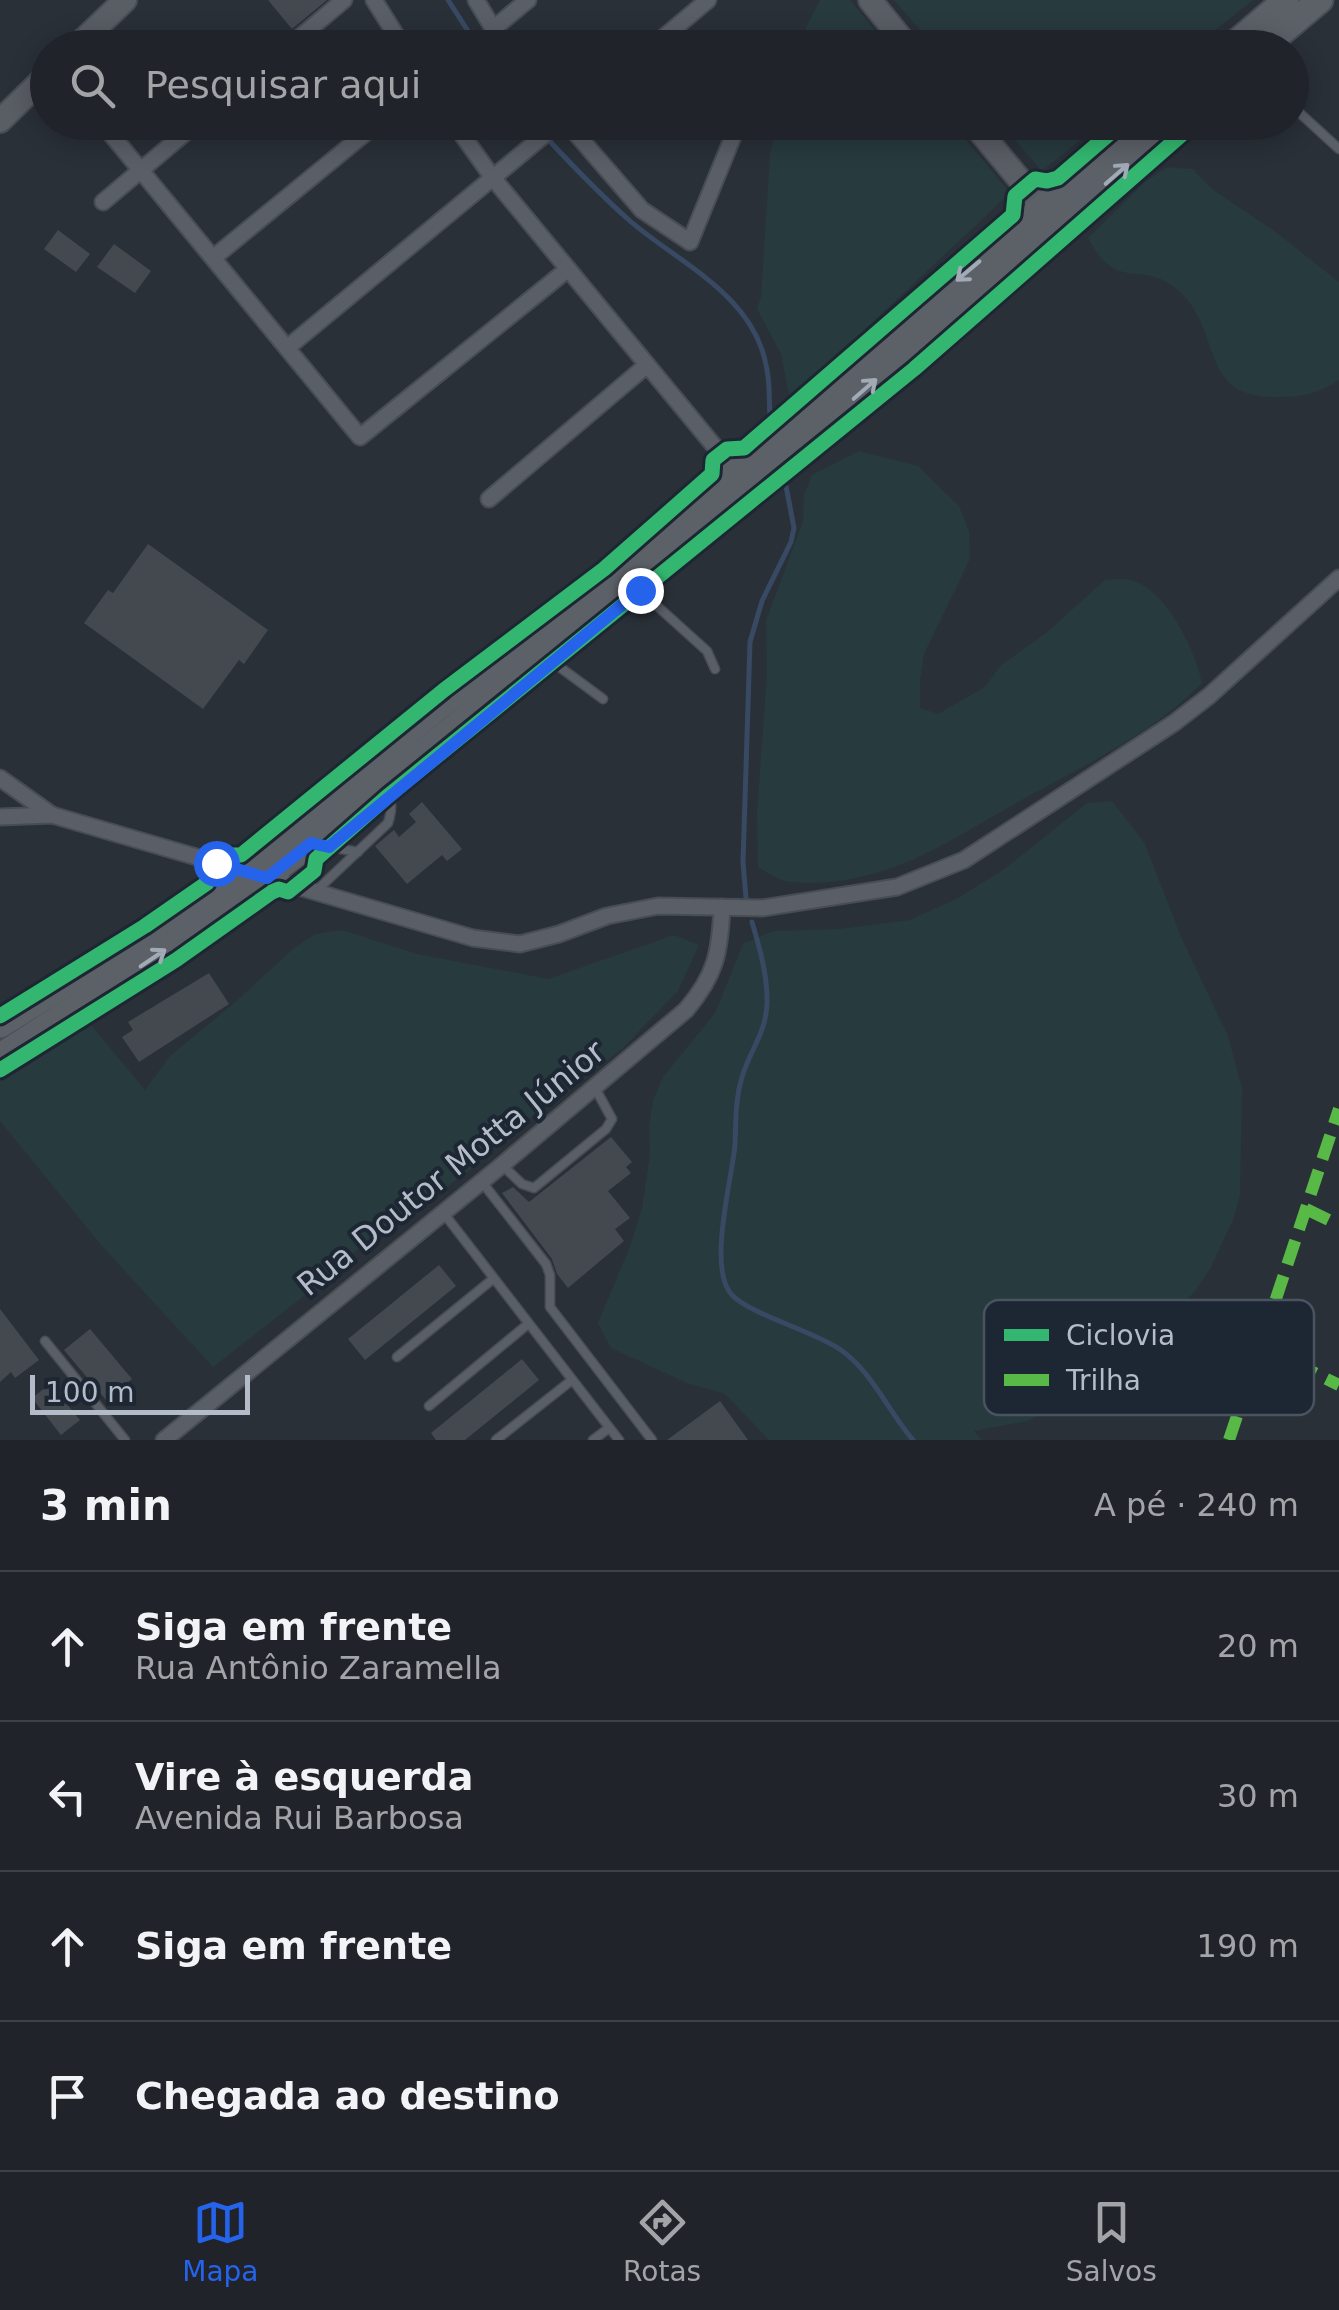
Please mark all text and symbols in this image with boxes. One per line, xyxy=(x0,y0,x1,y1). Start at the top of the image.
search box xyxy=(30,30,1309,140)
icon: search xyxy=(65,58,120,113)
text: Pesquisar aqui xyxy=(145,63,421,107)
one-way arrow xyxy=(1103,163,1129,185)
one-way arrow xyxy=(956,259,982,281)
one-way arrow xyxy=(852,379,878,401)
route end xyxy=(618,568,664,614)
route start xyxy=(194,841,240,887)
one-way arrow xyxy=(139,948,167,969)
street label: Rua Doutor Motta Júnior xyxy=(290,1032,613,1304)
legend xyxy=(984,1300,1314,1415)
text: Ciclovia xyxy=(1066,1319,1175,1352)
text: Trilha xyxy=(1065,1364,1141,1397)
scale bar xyxy=(30,1370,250,1414)
text: 100 m xyxy=(45,1376,135,1409)
text: 3 min xyxy=(40,1481,172,1530)
text: A pé · 240 m xyxy=(1094,1486,1299,1524)
text: Siga em frente xyxy=(135,1605,452,1649)
icon: ahead xyxy=(40,1619,95,1674)
text: 20 m xyxy=(1217,1627,1299,1665)
text: Rua Antônio Zaramella xyxy=(135,1649,502,1687)
text: Vire à esquerda xyxy=(135,1755,473,1799)
icon: left xyxy=(40,1769,95,1824)
text: 30 m xyxy=(1217,1777,1299,1815)
text: Avenida Rui Barbosa xyxy=(135,1799,464,1837)
icon: ahead xyxy=(40,1919,95,1974)
text: Siga em frente xyxy=(135,1924,452,1968)
text: 190 m xyxy=(1197,1927,1299,1965)
icon: arrive xyxy=(40,2069,95,2124)
text: Chegada ao destino xyxy=(135,2074,560,2118)
tab: Mapa xyxy=(182,2195,259,2288)
tab: Rotas xyxy=(623,2195,701,2288)
tab: Salvos xyxy=(1066,2195,1157,2288)

